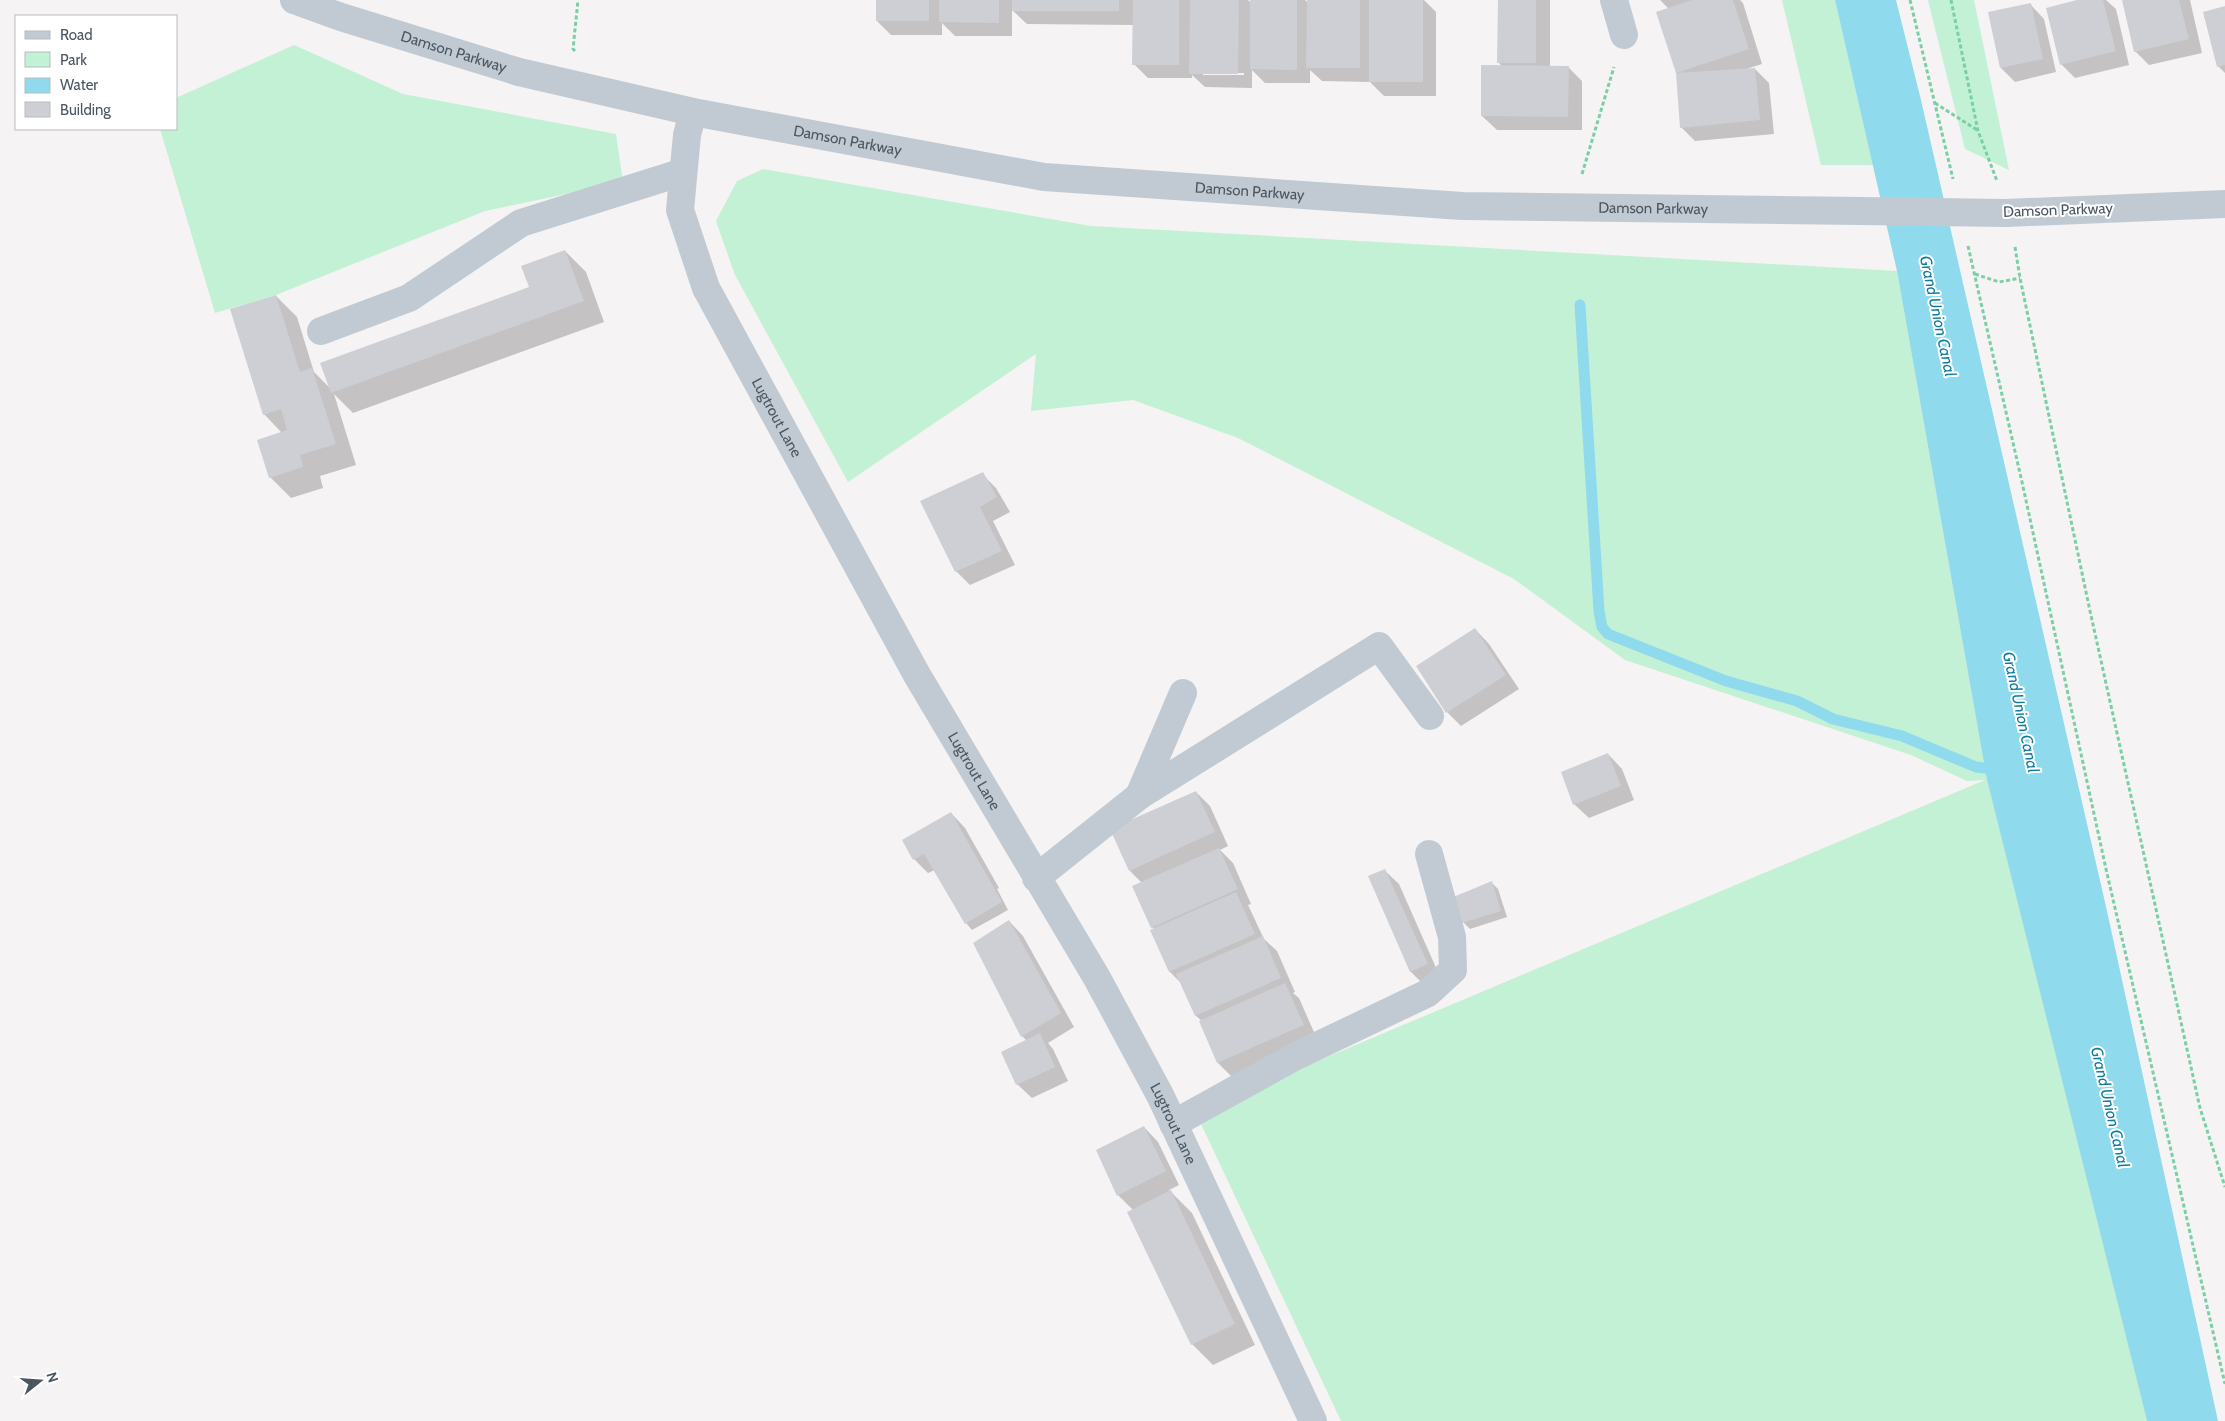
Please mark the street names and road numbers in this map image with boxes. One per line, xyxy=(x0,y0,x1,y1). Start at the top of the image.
street label: Damson Parkway xyxy=(399,27,509,77)
street label: Damson Parkway xyxy=(792,122,904,160)
street label: Damson Parkway xyxy=(1194,178,1306,204)
street label: Damson Parkway xyxy=(1598,199,1709,218)
street label: Damson Parkway xyxy=(2003,199,2114,221)
street label: Lugtrout Lane xyxy=(748,375,806,461)
street label: Lugtrout Lane xyxy=(944,729,1004,814)
street label: Lugtrout Lane xyxy=(1146,1080,1200,1167)

